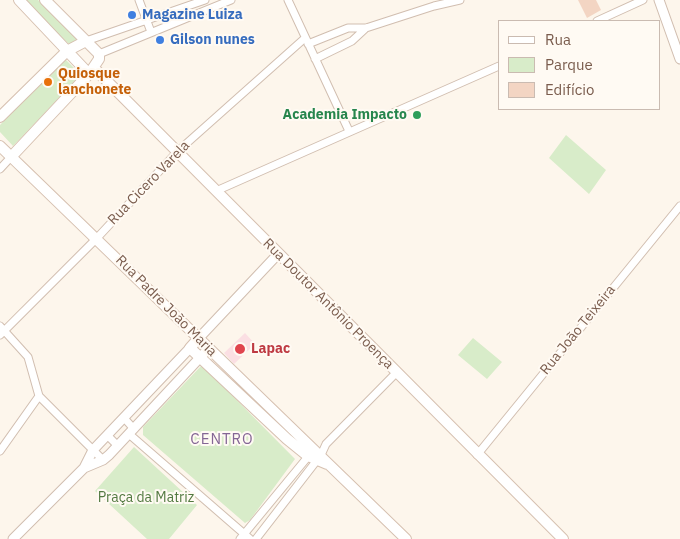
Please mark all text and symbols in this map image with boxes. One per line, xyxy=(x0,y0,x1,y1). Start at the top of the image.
place label: Magazine Luiza xyxy=(142,7,243,23)
marker: Magazine Luiza xyxy=(126,9,138,21)
legend xyxy=(498,20,660,110)
text: Rua xyxy=(545,30,571,49)
place label: Gilson nunes xyxy=(170,32,255,48)
marker: Gilson nunes xyxy=(154,34,166,46)
text: Parque xyxy=(545,55,593,74)
place label: Quiosque lanchonete xyxy=(58,66,131,98)
marker: Quiosque lanchonete xyxy=(42,76,54,88)
text: Edifício xyxy=(545,80,594,99)
place label: Academia Impacto xyxy=(283,107,407,123)
marker: Academia Impacto xyxy=(411,109,423,121)
street label: Rua Cicero Varela xyxy=(105,137,193,229)
street label: Rua Doutor Antônio Proença xyxy=(259,235,397,373)
street label: Rua Padre João Maria xyxy=(112,252,220,360)
street label: Rua João Teixeira xyxy=(537,282,619,378)
place label: Lapac xyxy=(251,341,290,357)
marker: Lapac xyxy=(233,342,247,356)
district label: CENTRO xyxy=(190,431,254,449)
park label: Praça da Matriz xyxy=(98,490,194,506)

